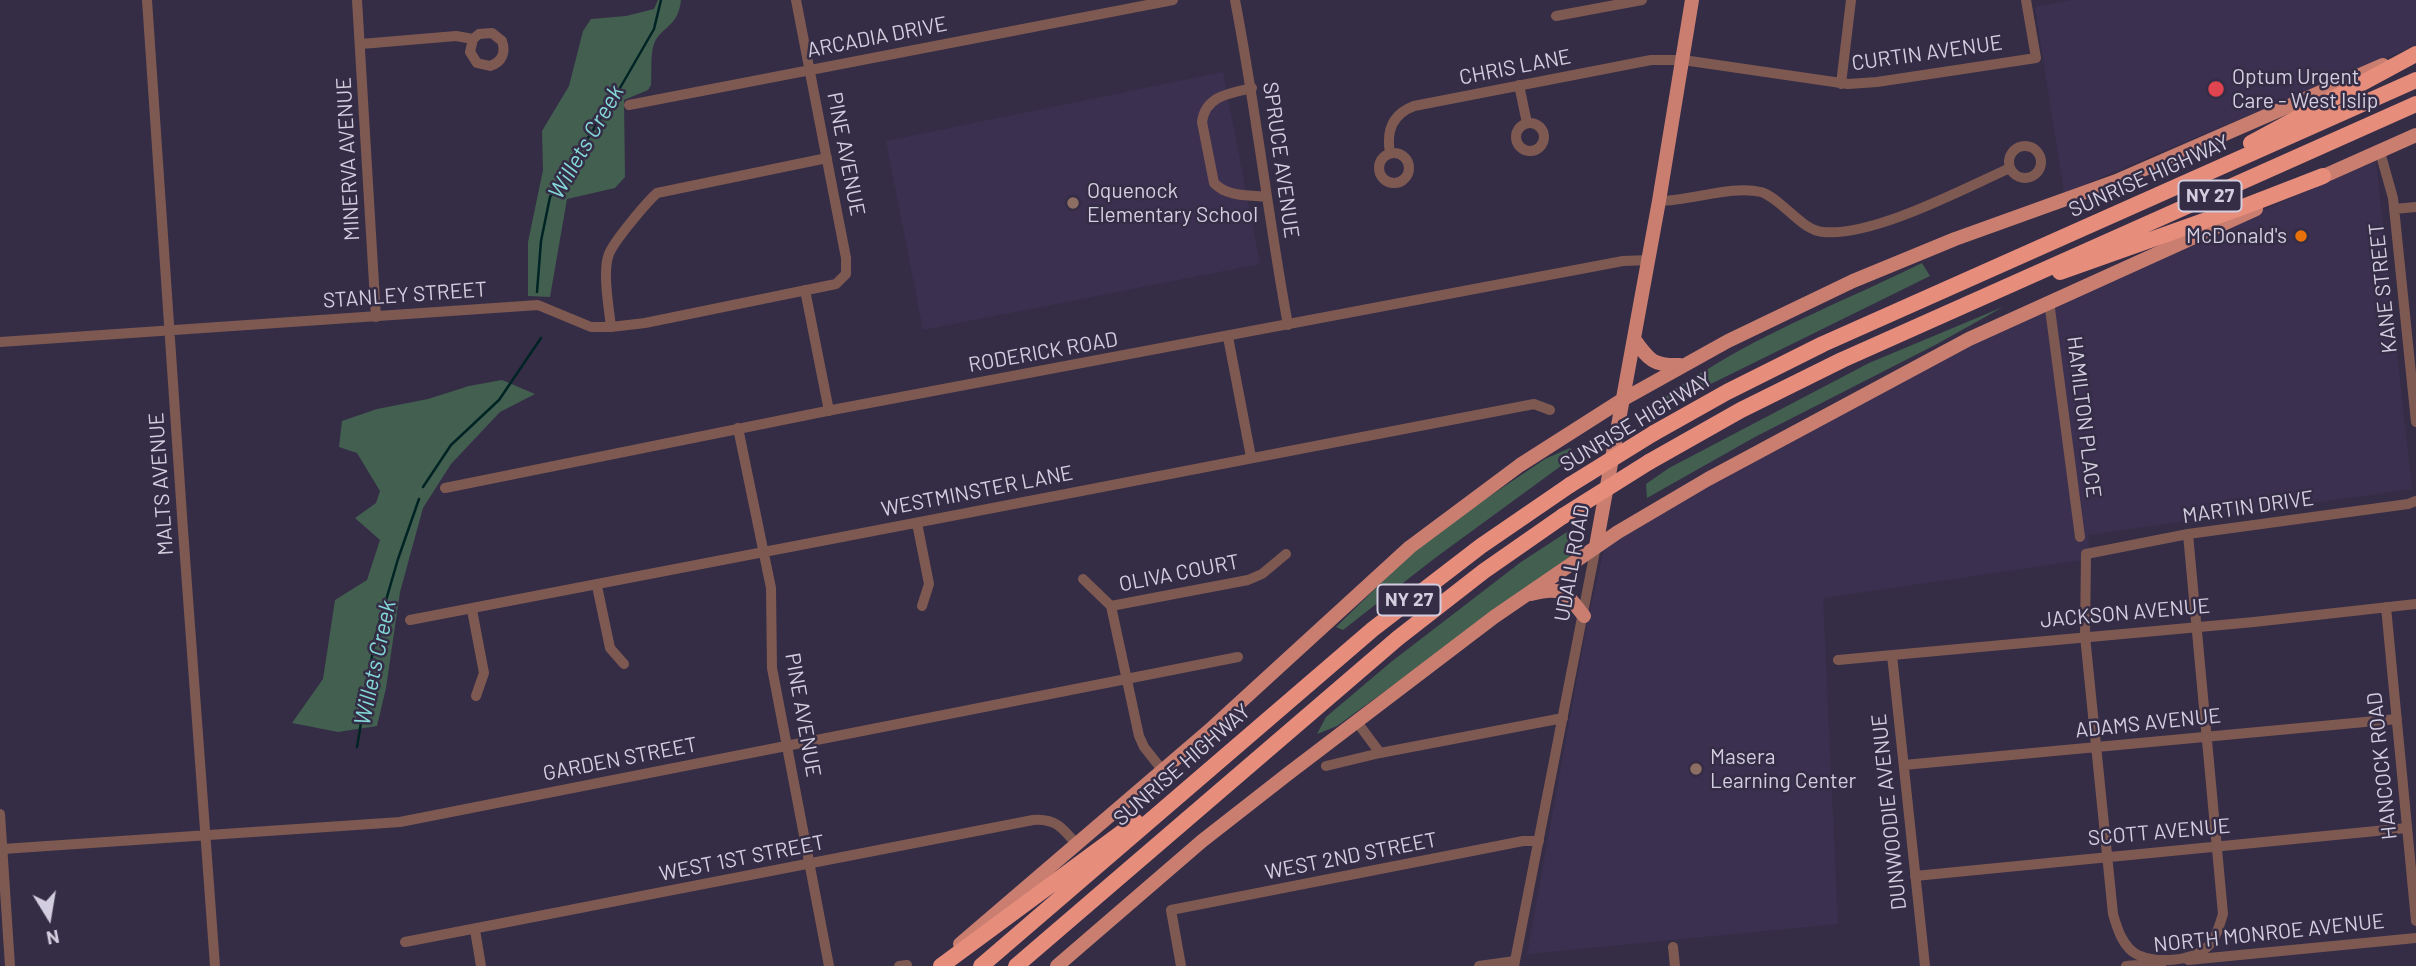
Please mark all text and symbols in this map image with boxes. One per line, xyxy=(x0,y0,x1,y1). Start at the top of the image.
street label: ARCADIA DRIVE xyxy=(805,11,949,63)
street label: CURTIN AVENUE xyxy=(1850,30,2004,76)
street label: CHRIS LANE xyxy=(1457,44,1573,90)
place label: Optum Urgent Care - West Islip xyxy=(2232,64,2378,114)
street label: MINERVA AVENUE xyxy=(331,76,365,242)
marker: Optum Urgent Care - West Islip xyxy=(2206,79,2226,99)
water label: Willets Creek xyxy=(542,80,630,204)
street label: SPRUCE AVENUE xyxy=(1258,80,1304,240)
street label: PINE AVENUE xyxy=(822,90,870,218)
street label: SUNRISE HIGHWAY xyxy=(2065,129,2233,223)
place label: Oquenock Elementary School xyxy=(1087,178,1258,228)
road number: NY 27 xyxy=(2178,180,2242,212)
marker: Oquenock Elementary School xyxy=(1065,195,1081,211)
street label: KANE STREET xyxy=(2364,222,2402,354)
place label: McDonald's xyxy=(2186,223,2287,249)
marker: McDonald's xyxy=(2293,228,2309,244)
street label: STANLEY STREET xyxy=(322,277,488,313)
street label: RODERICK ROAD xyxy=(966,326,1120,378)
street label: HAMILTON PLACE xyxy=(2062,335,2106,499)
street label: SUNRISE HIGHWAY xyxy=(1555,367,1717,477)
street label: MALTS AVENUE xyxy=(143,412,179,556)
street label: WESTMINSTER LANE xyxy=(879,460,1075,522)
street label: MARTIN DRIVE xyxy=(2181,485,2315,529)
street label: UDALL ROAD xyxy=(1549,502,1595,624)
street label: OLIVA COURT xyxy=(1117,549,1241,597)
road number: NY 27 xyxy=(1378,584,1440,615)
street label: JACKSON AVENUE xyxy=(2039,593,2211,633)
water label: Willets Creek xyxy=(348,598,402,728)
street label: PINE AVENUE xyxy=(780,651,826,779)
street label: HANCOCK ROAD xyxy=(2362,691,2402,841)
street label: SUNRISE HIGHWAY xyxy=(1108,699,1256,831)
street label: ADAMS AVENUE xyxy=(2074,703,2222,743)
street label: DUNWOODIE AVENUE xyxy=(1866,713,1912,911)
street label: GARDEN STREET xyxy=(541,732,699,786)
place label: Masera Learning Center xyxy=(1710,744,1856,794)
marker: Masera Learning Center xyxy=(1688,761,1704,777)
street label: SCOTT AVENUE xyxy=(2087,813,2231,851)
street label: WEST 2ND STREET xyxy=(1263,827,1439,885)
street label: WEST 1ST STREET xyxy=(657,830,827,886)
north arrow xyxy=(14,882,84,952)
street label: NORTH MONROE AVENUE xyxy=(2152,908,2386,958)
text: N xyxy=(45,926,62,951)

